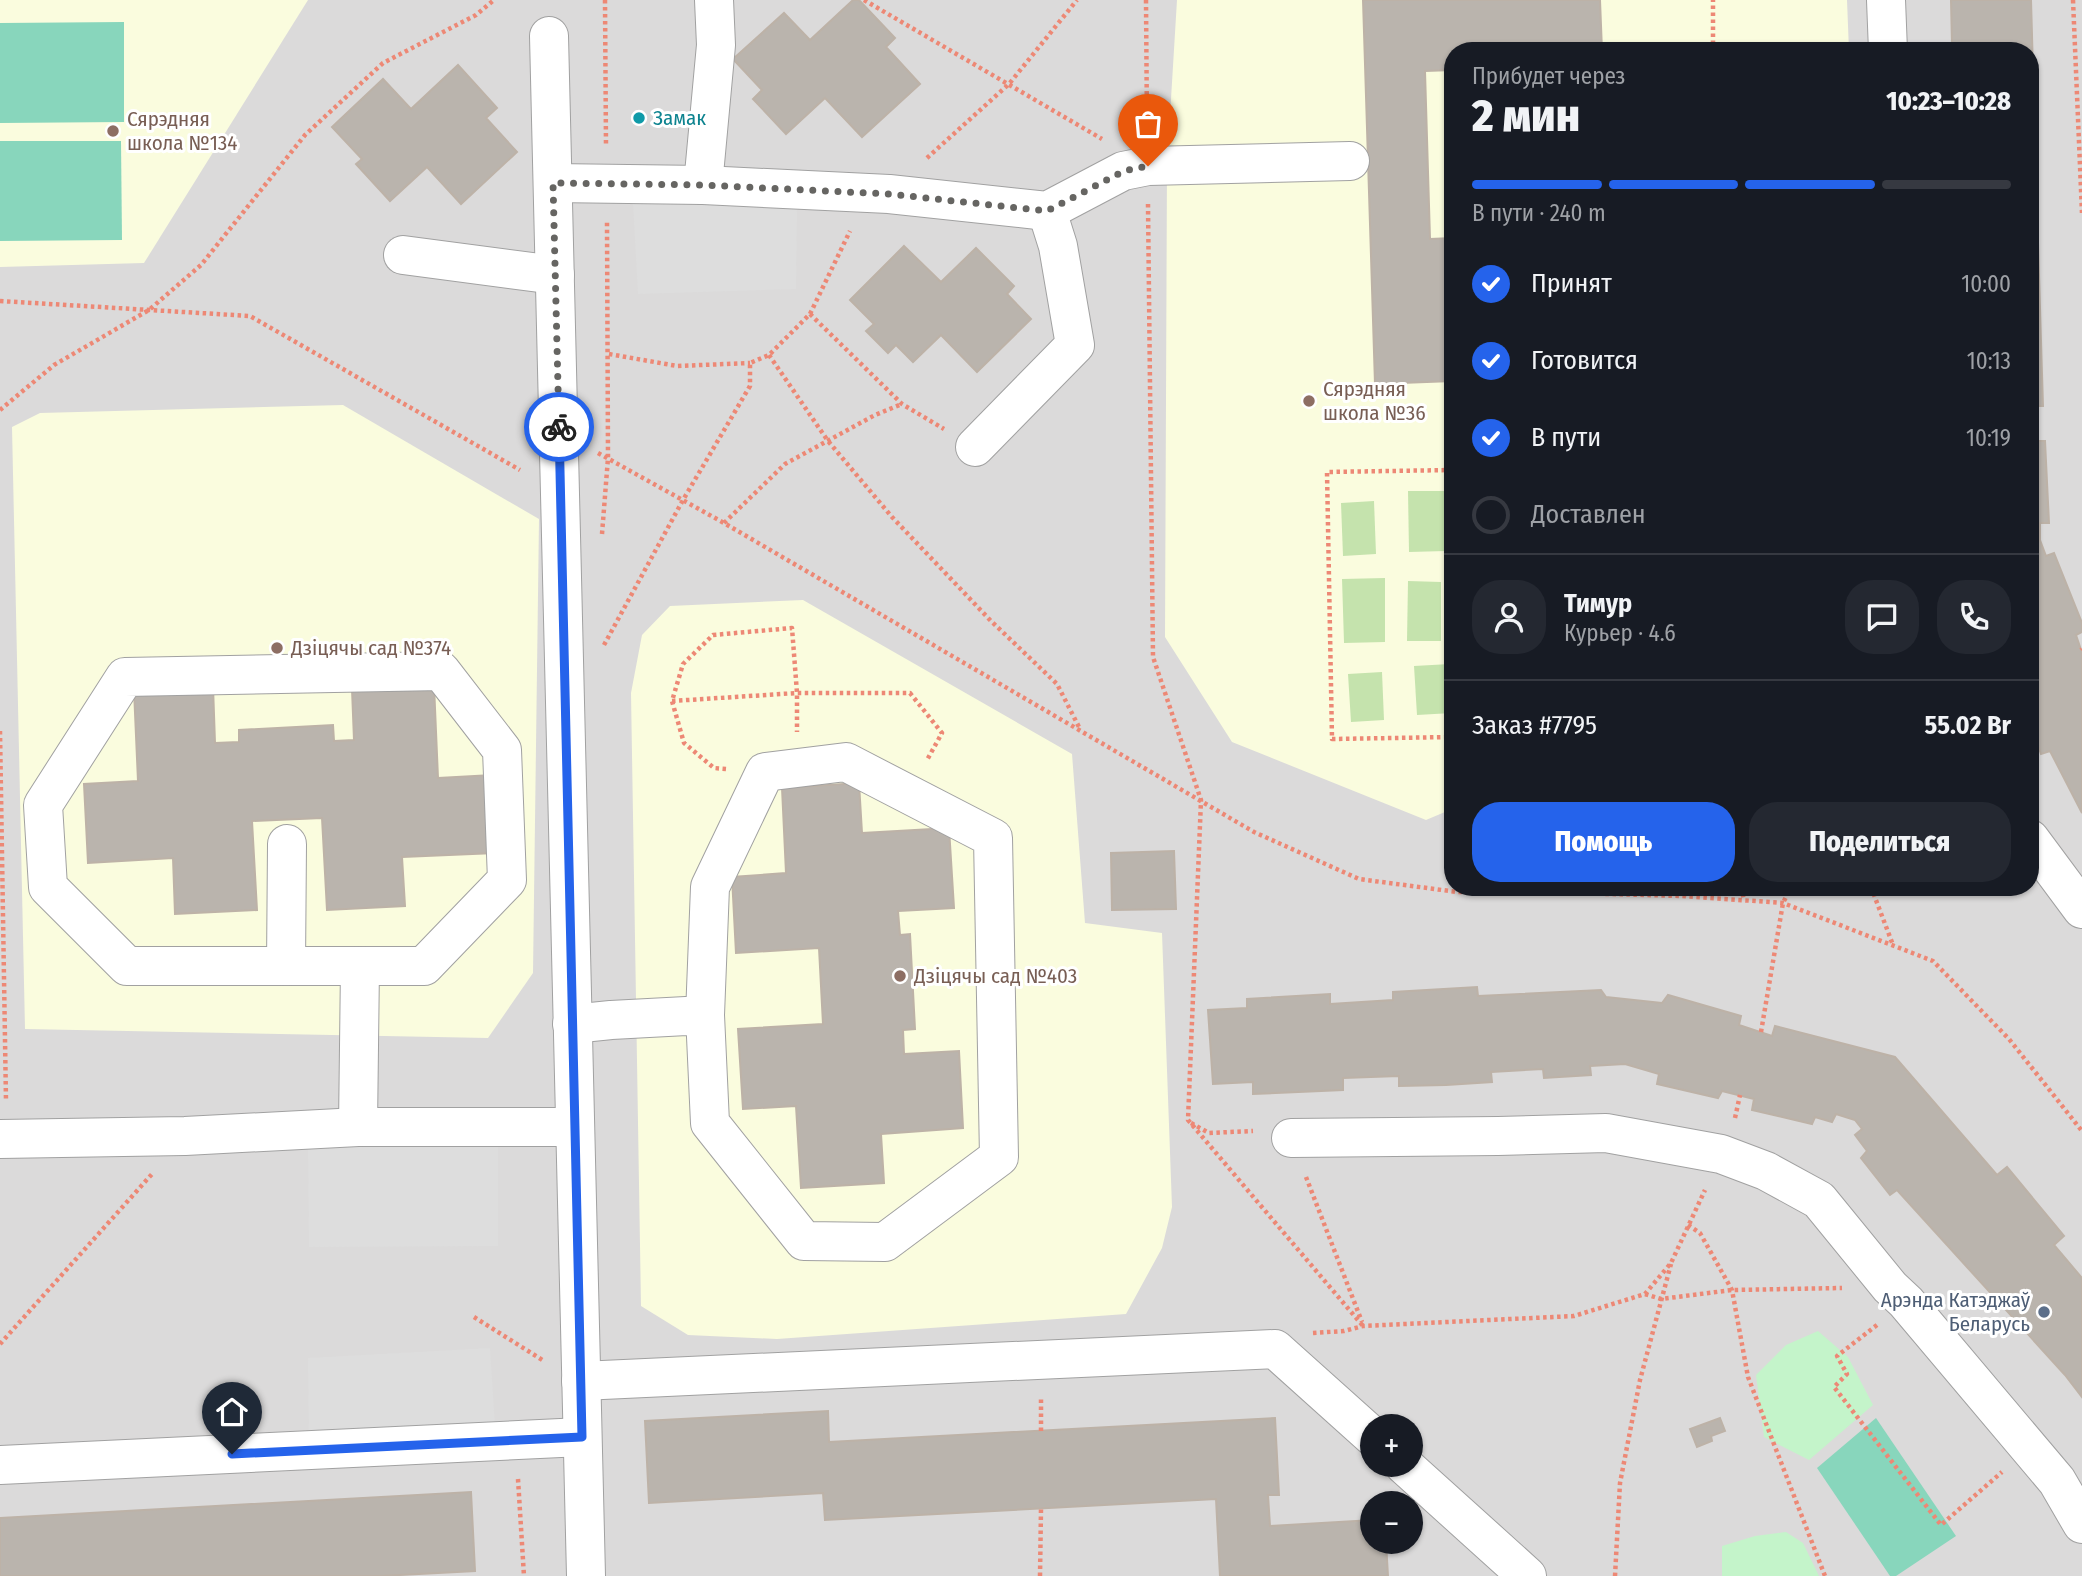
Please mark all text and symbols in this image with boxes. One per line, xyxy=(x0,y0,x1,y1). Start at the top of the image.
text: Прибудет через xyxy=(1472,62,1625,90)
text: 10:23–10:28 xyxy=(1886,86,2011,117)
text: 2 мин xyxy=(1472,88,1580,143)
pin xyxy=(1118,94,1178,166)
place label: Замак xyxy=(653,105,706,131)
icon: bag xyxy=(1129,105,1167,143)
place label: Сярэдняя школа №134 xyxy=(127,106,237,156)
marker: Замак xyxy=(631,110,647,126)
marker: Сярэдняя школа №134 xyxy=(105,123,121,139)
text: В пути · 240 m xyxy=(1472,199,1606,227)
icon: check xyxy=(1472,265,1510,303)
text: Принят xyxy=(1531,268,1612,299)
text: 10:00 xyxy=(1961,270,2011,298)
icon: check xyxy=(1472,342,1510,380)
text: Готовится xyxy=(1531,345,1638,376)
text: 10:13 xyxy=(1967,347,2011,375)
place label: Сярэдняя школа №36 xyxy=(1323,376,1426,426)
courier xyxy=(524,392,594,462)
marker: Сярэдняя школа №36 xyxy=(1301,393,1317,409)
icon: bike xyxy=(540,408,578,446)
icon: check xyxy=(1472,419,1510,457)
text: В пути xyxy=(1531,422,1601,453)
text: 10:19 xyxy=(1966,424,2011,452)
text: Доставлен xyxy=(1531,499,1646,530)
button: person xyxy=(1472,580,1546,654)
button: chat xyxy=(1845,580,1919,654)
button: phone xyxy=(1937,580,2011,654)
text: Тимур xyxy=(1564,588,1632,619)
text: Курьер · 4.6 xyxy=(1564,619,1676,647)
place label: Дзіцячы сад №374 xyxy=(290,635,451,661)
marker: Дзіцячы сад №374 xyxy=(269,640,285,656)
text: Заказ #7795 xyxy=(1472,710,1597,741)
text: 55.02 Br xyxy=(1925,710,2011,741)
button: Помощь xyxy=(1472,802,1735,882)
button: Поделиться xyxy=(1749,802,2011,882)
place label: Дзіцячы сад №403 xyxy=(913,963,1077,989)
marker: Дзіцячы сад №403 xyxy=(892,968,908,984)
place label: Арэнда Катэджаў Беларусь xyxy=(1881,1287,2031,1337)
marker: Арэнда Катэджаў Беларусь xyxy=(2036,1304,2052,1320)
pin xyxy=(202,1382,262,1454)
icon: home xyxy=(213,1393,251,1431)
map controls xyxy=(1360,1414,1423,1554)
button: + xyxy=(1360,1414,1423,1477)
button: − xyxy=(1360,1491,1423,1554)

